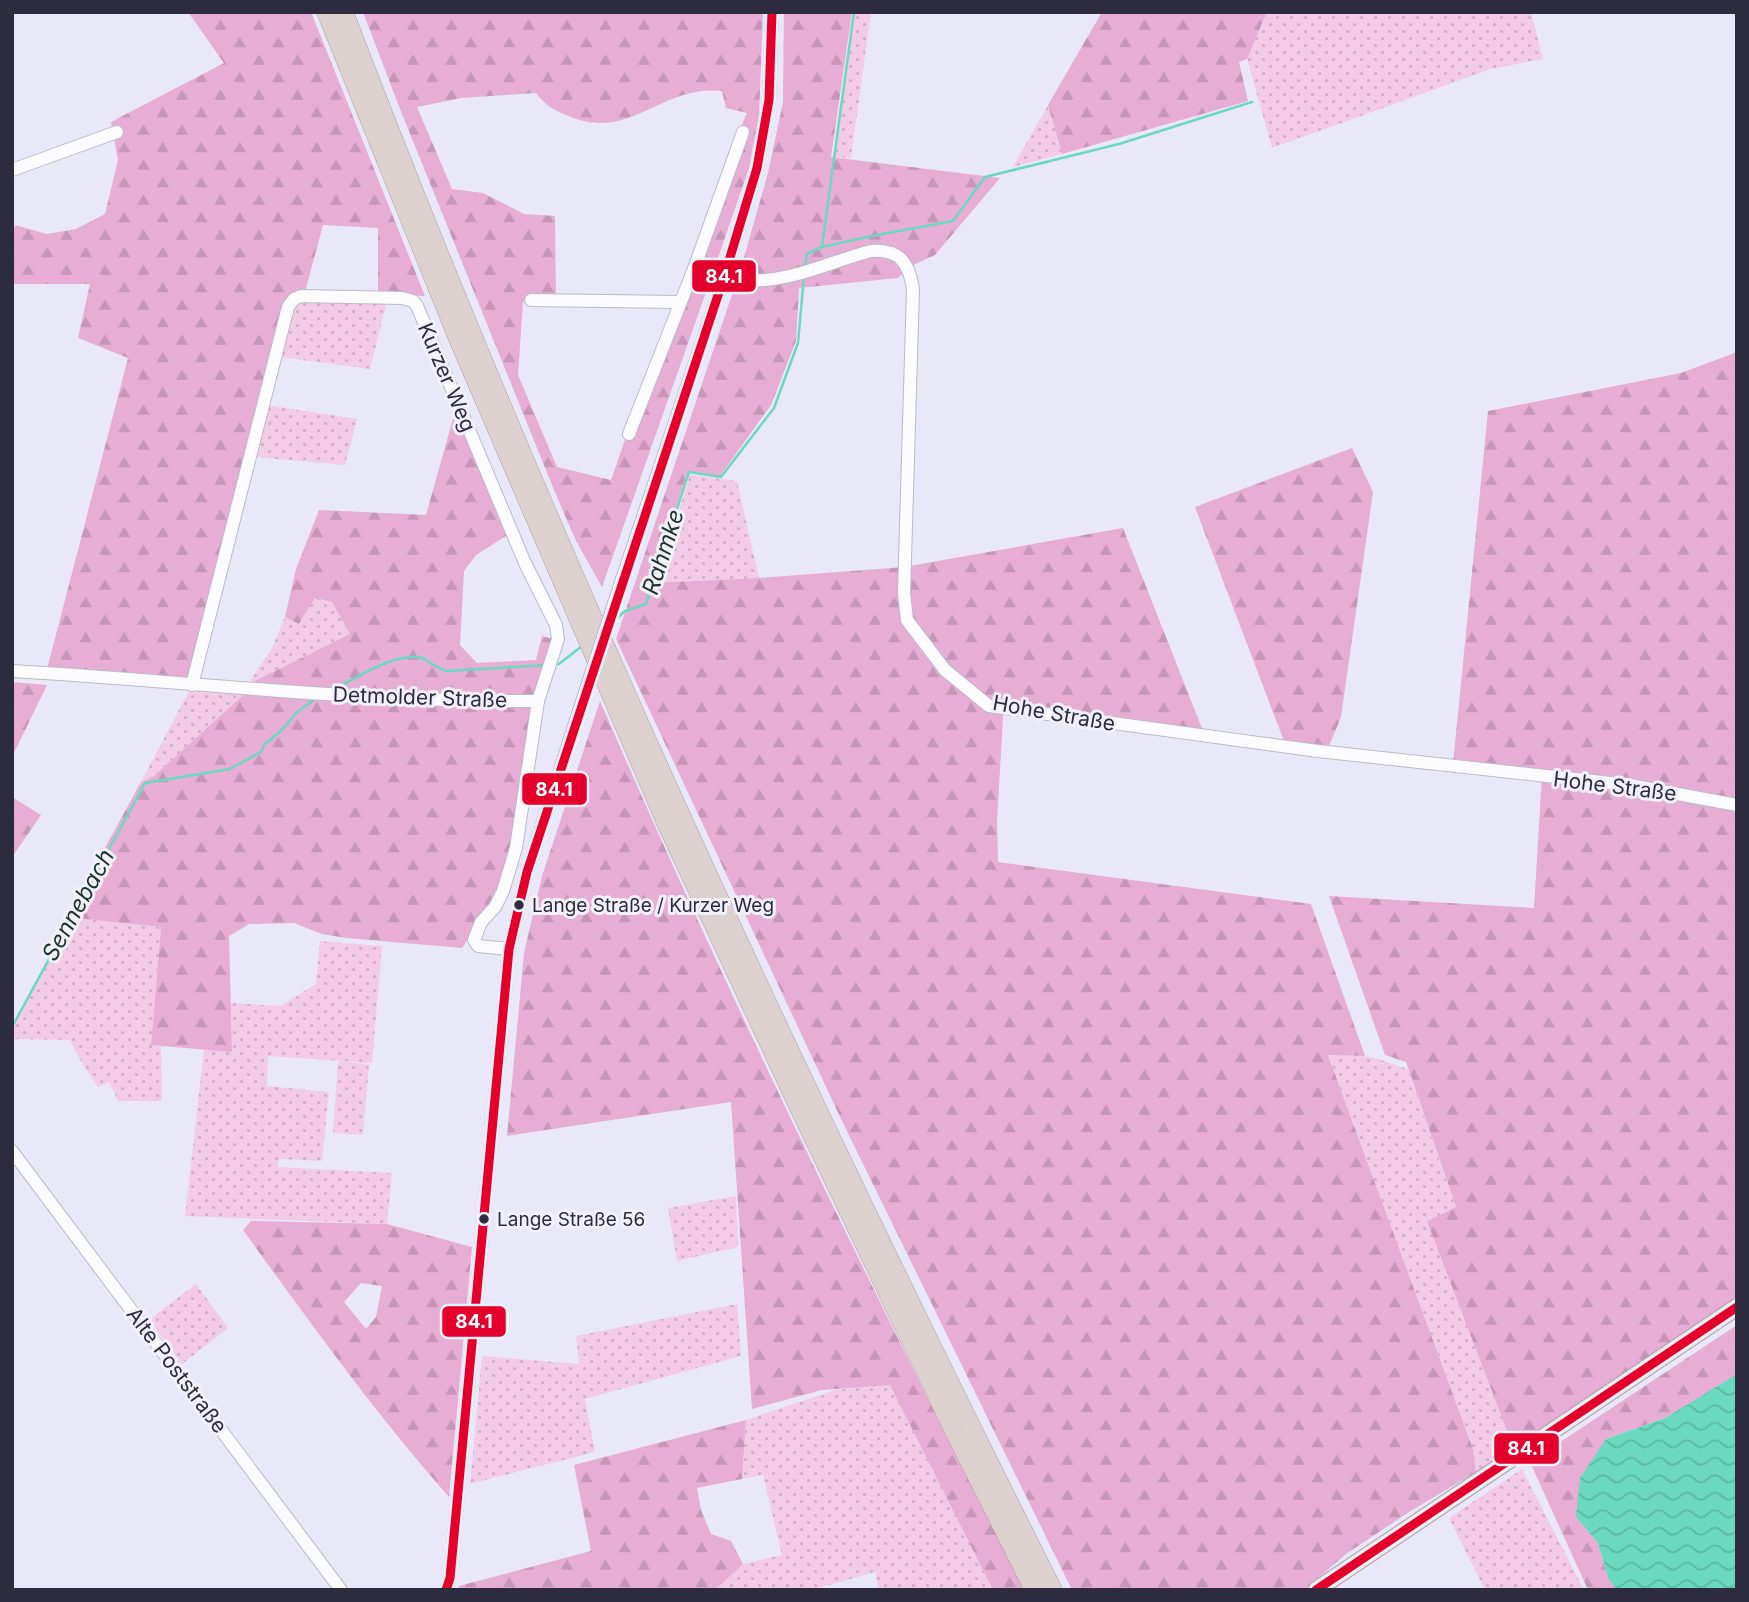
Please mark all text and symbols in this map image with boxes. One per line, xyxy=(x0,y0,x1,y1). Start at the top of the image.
line badge: 84.1 xyxy=(691,259,757,293)
text: 84.1 xyxy=(705,265,743,288)
street label: Kurzer Weg xyxy=(413,319,481,435)
water label: Rahmke xyxy=(636,506,690,598)
street label: Detmolder Straße xyxy=(332,681,508,713)
street label: Hohe Straße xyxy=(991,690,1117,736)
street label: Hohe Straße xyxy=(1552,766,1678,806)
line badge: 84.1 xyxy=(521,772,588,806)
text: 84.1 xyxy=(535,778,573,801)
water label: Sennebach xyxy=(36,844,120,966)
place label: Lange Straße / Kurzer Weg xyxy=(532,894,774,917)
marker: Lange Straße / Kurzer Weg xyxy=(512,898,526,912)
place label: Lange Straße 56 xyxy=(497,1208,645,1231)
marker: Lange Straße 56 xyxy=(477,1212,491,1226)
street label: Alte Poststraße xyxy=(122,1302,232,1438)
line badge: 84.1 xyxy=(441,1305,507,1338)
text: 84.1 xyxy=(455,1310,493,1333)
line badge: 84.1 xyxy=(1493,1432,1560,1465)
text: 84.1 xyxy=(1507,1437,1545,1460)

